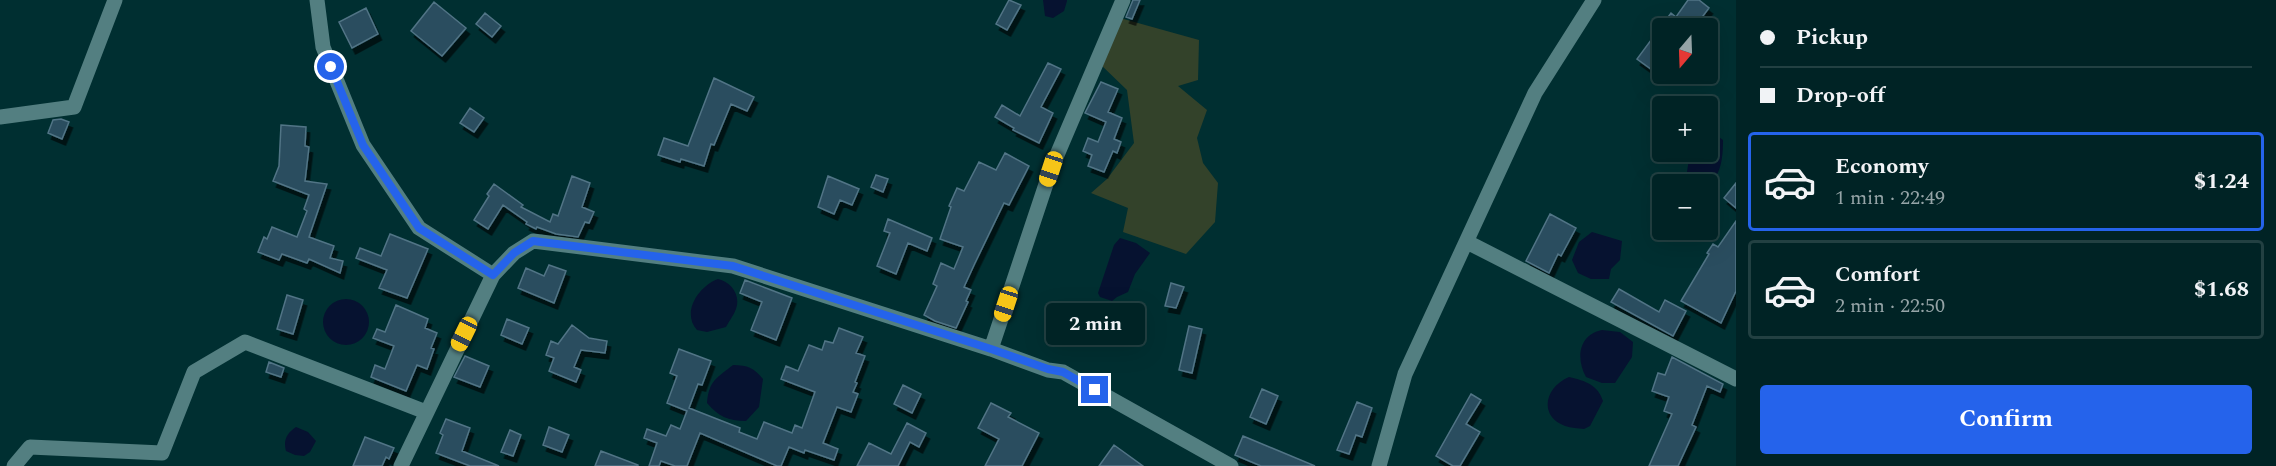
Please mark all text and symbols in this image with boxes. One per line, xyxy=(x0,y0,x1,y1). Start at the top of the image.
north arrow xyxy=(1652,18,1718,84)
map controls xyxy=(1652,18,1718,240)
text: Pickup xyxy=(1796,21,1868,54)
route start xyxy=(317,53,344,80)
text: Drop-off xyxy=(1796,79,1885,112)
button: + xyxy=(1652,96,1718,162)
car xyxy=(1037,149,1065,189)
text: Economy xyxy=(1835,150,1928,183)
icon: car xyxy=(1763,155,1817,209)
text: $1.24 xyxy=(2194,165,2249,198)
button: − xyxy=(1652,174,1718,240)
text: 1 min · 22:49 xyxy=(1835,183,1945,213)
text: Comfort xyxy=(1835,258,1920,291)
icon: car xyxy=(1763,263,1817,317)
text: $1.68 xyxy=(2194,273,2249,306)
car xyxy=(992,284,1020,324)
text: 2 min · 22:50 xyxy=(1835,291,1945,321)
callout: 2 min xyxy=(1046,303,1144,345)
text: 2 min xyxy=(1069,309,1122,339)
car xyxy=(448,314,480,354)
route end xyxy=(1081,376,1108,403)
button: Confirm xyxy=(1760,385,2252,454)

